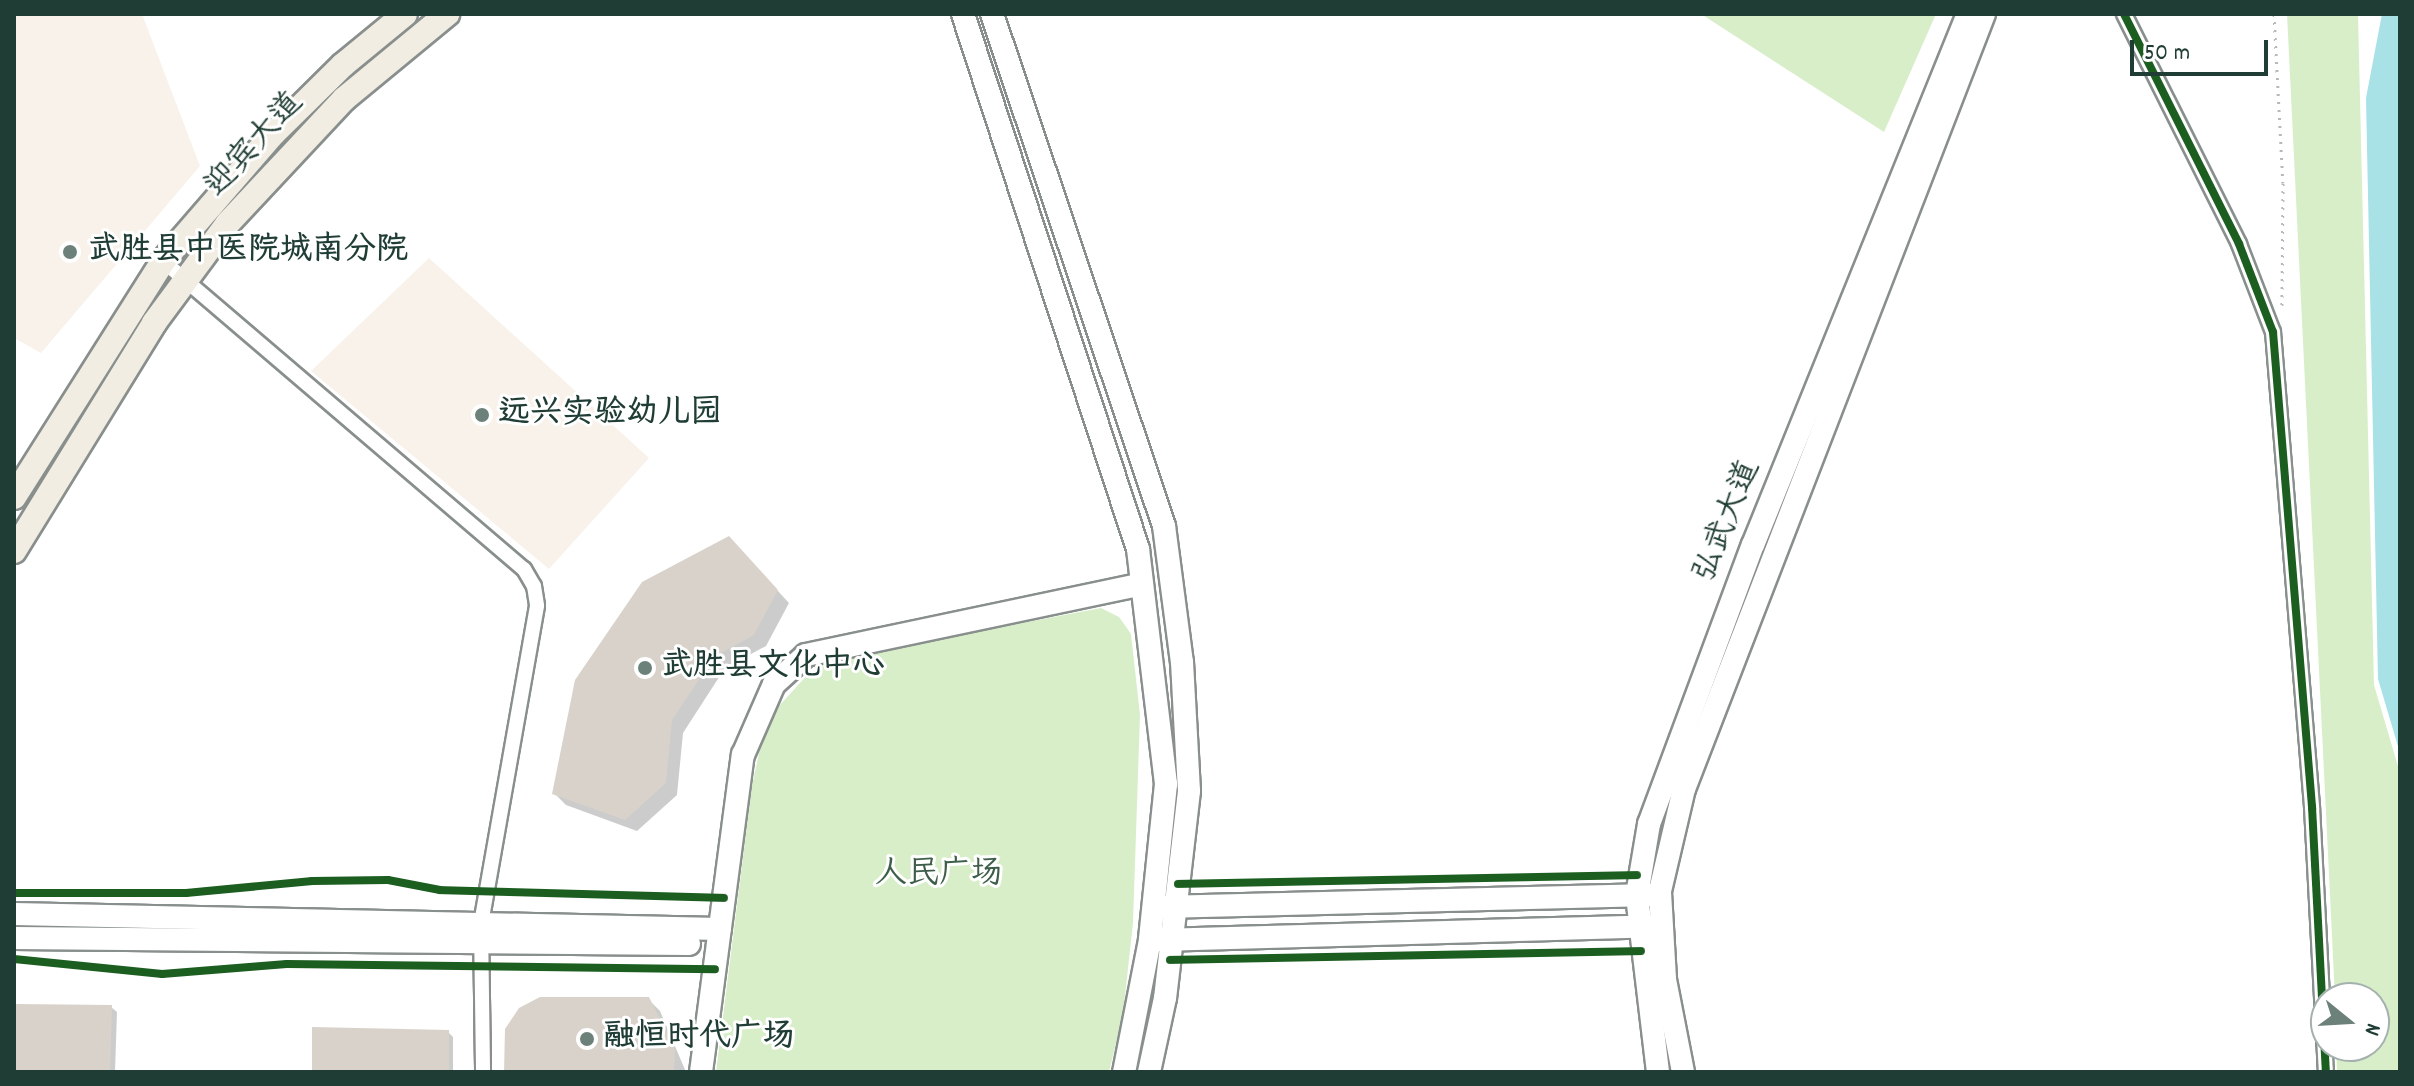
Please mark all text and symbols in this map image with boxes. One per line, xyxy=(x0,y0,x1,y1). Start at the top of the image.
scale bar xyxy=(2134,24,2272,74)
text: 50 m xyxy=(2144,37,2190,71)
street label: 迎宾大道 xyxy=(199,86,313,206)
place label: 武胜县中医院城南分院 xyxy=(88,233,408,271)
marker: 武胜县中医院城南分院 xyxy=(59,241,81,263)
place label: 远兴实验幼儿园 xyxy=(498,396,722,434)
marker: 远兴实验幼儿园 xyxy=(473,406,491,424)
street label: 弘武大道 xyxy=(1687,455,1771,589)
place label: 武胜县文化中心 xyxy=(661,649,885,687)
marker: 武胜县文化中心 xyxy=(636,659,654,677)
park label: 人民广场 xyxy=(875,857,1003,895)
north arrow xyxy=(2310,982,2390,1062)
text: N xyxy=(2355,1019,2388,1039)
place label: 融恒时代广场 xyxy=(603,1020,795,1058)
marker: 融恒时代广场 xyxy=(578,1030,596,1048)

